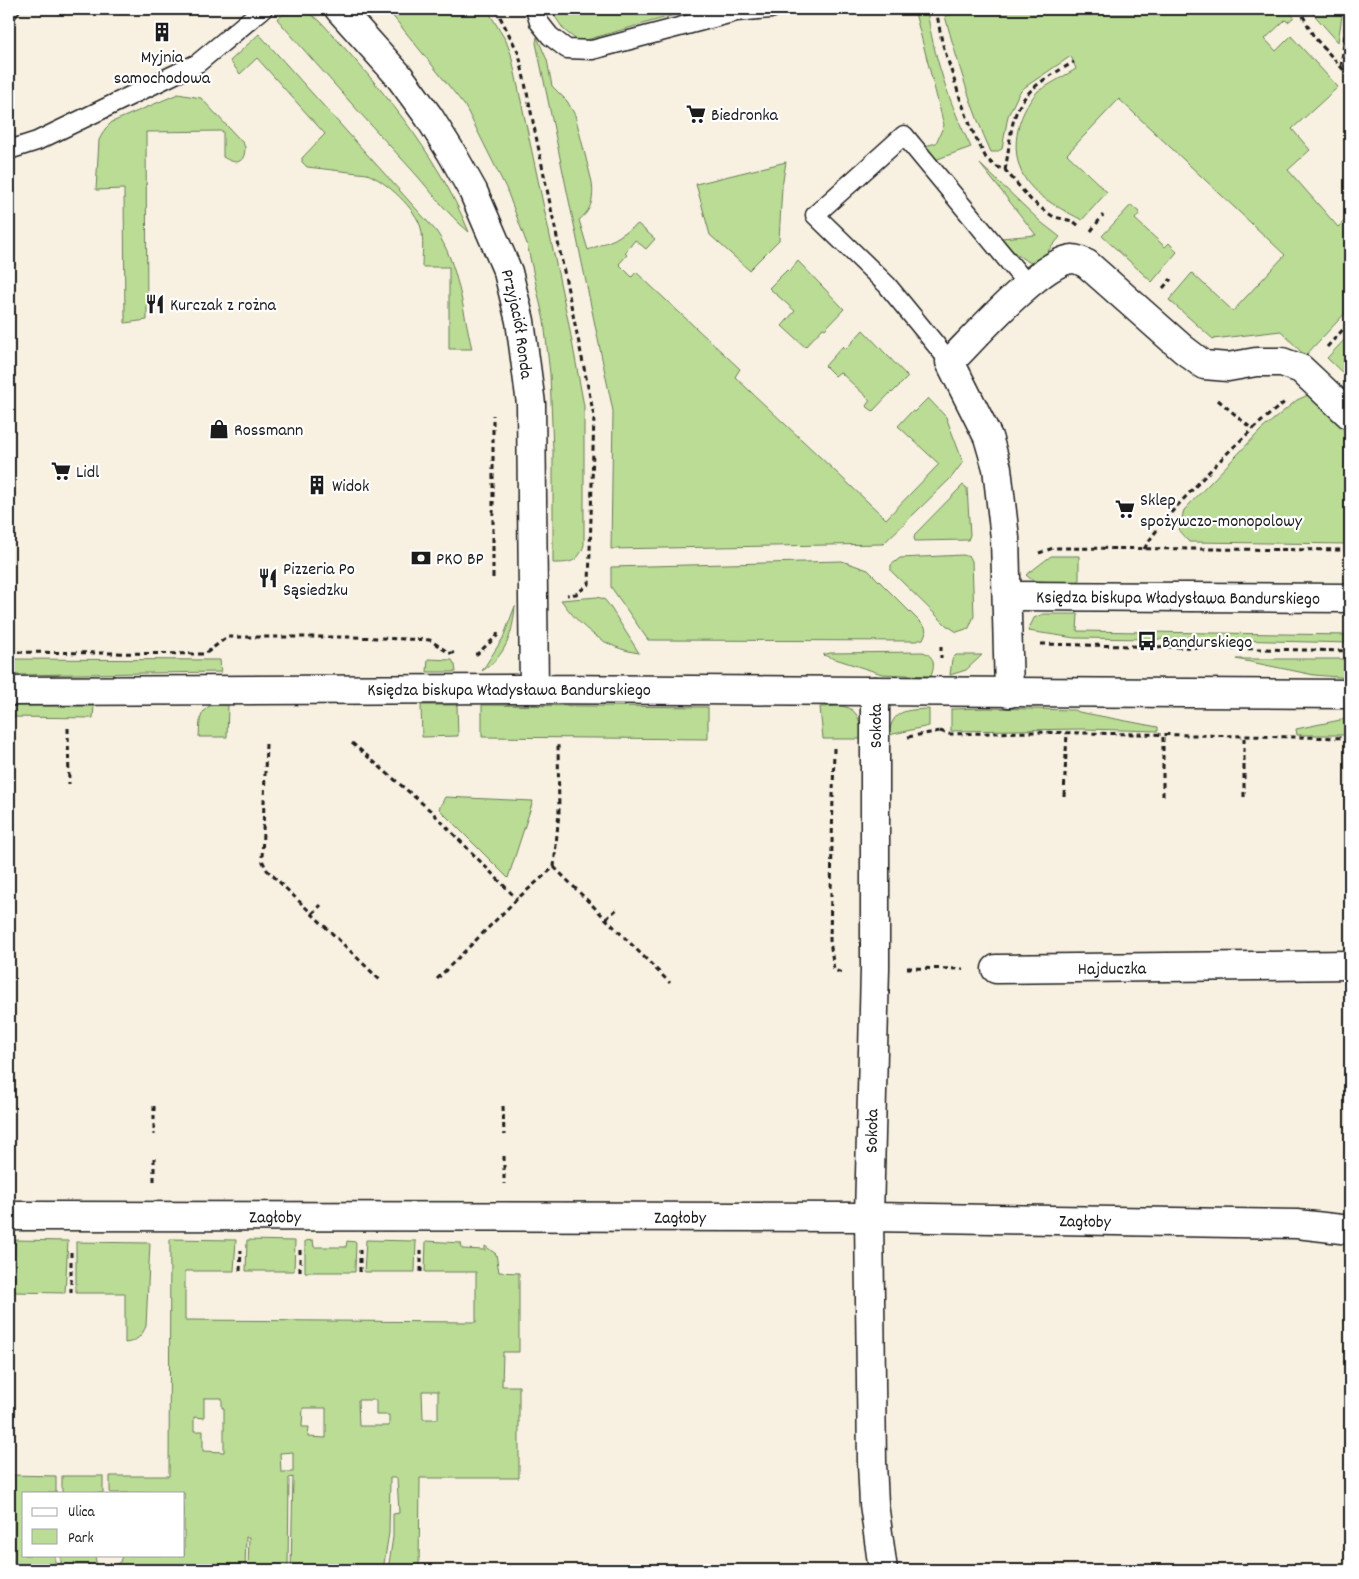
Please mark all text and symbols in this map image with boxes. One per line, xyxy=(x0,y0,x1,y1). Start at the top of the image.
building icon: Myjnia samochodowa xyxy=(151,21,173,43)
place label: Myjnia samochodowa xyxy=(114,46,211,92)
supermarket icon: Biedronka xyxy=(685,103,707,125)
place label: Biedronka xyxy=(711,104,779,129)
street label: Przyjaciół Ronda xyxy=(493,267,538,381)
restaurant icon: Kurczak z rożna xyxy=(144,293,166,315)
place label: Kurczak z rożna xyxy=(170,294,277,319)
shop icon: Rossmann xyxy=(208,418,230,440)
place label: Rossmann xyxy=(234,419,303,444)
supermarket icon: Lidl xyxy=(50,460,72,482)
place label: Lidl xyxy=(76,461,100,486)
building icon: Widok xyxy=(306,474,328,496)
place label: Widok xyxy=(332,475,369,500)
place label: Sklep spożywczo-monopolowy xyxy=(1140,489,1303,535)
supermarket icon: Sklep spożywczo-monopolowy xyxy=(1114,498,1136,520)
bank icon: PKO BP xyxy=(410,547,432,569)
place label: PKO BP xyxy=(436,548,484,573)
place label: Pizzeria Po Sąsiedzku xyxy=(283,558,355,604)
restaurant icon: Pizzeria Po Sąsiedzku xyxy=(257,567,279,589)
street label: Księdza biskupa Władysława Bandurskiego xyxy=(1036,586,1320,613)
bus stop icon: Bandurskiego xyxy=(1136,630,1158,652)
place label: Bandurskiego xyxy=(1162,631,1252,656)
street label: Księdza biskupa Władysława Bandurskiego xyxy=(367,679,651,704)
street label: Sokoła xyxy=(865,703,890,748)
street label: Hajduczka xyxy=(1078,957,1147,983)
street label: Sokoła xyxy=(861,1108,886,1153)
street label: Zagłoby xyxy=(249,1206,302,1231)
street label: Zagłoby xyxy=(654,1207,707,1232)
street label: Zagłoby xyxy=(1059,1210,1112,1236)
legend xyxy=(22,1492,185,1556)
text: Ulica xyxy=(68,1502,96,1524)
text: Park xyxy=(68,1528,94,1550)

